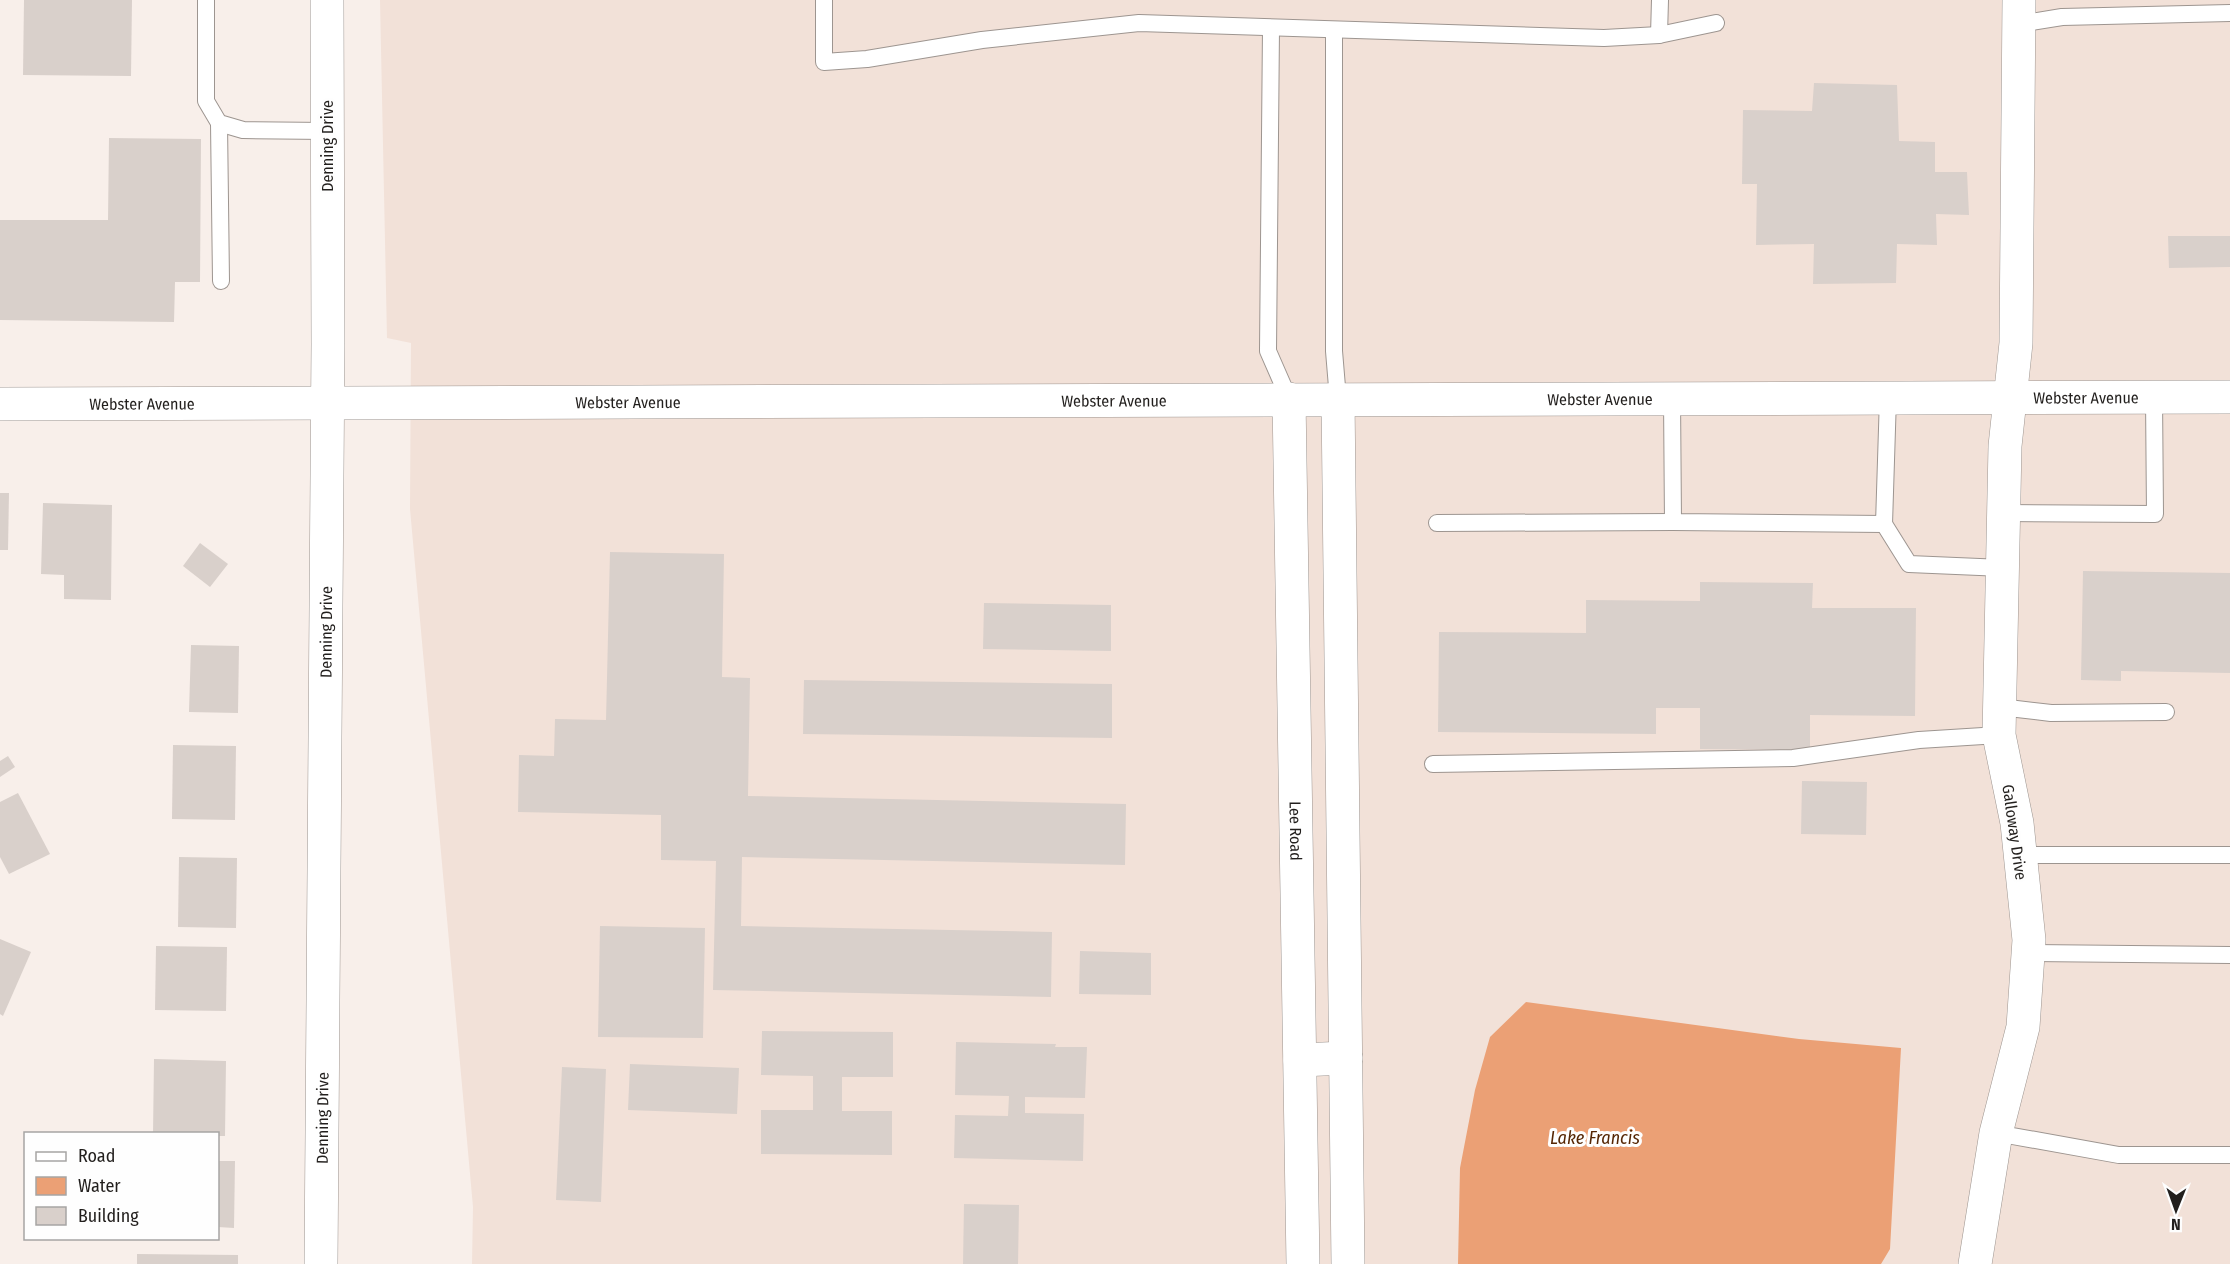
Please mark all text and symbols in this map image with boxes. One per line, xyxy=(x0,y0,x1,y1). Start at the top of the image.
street label: Denning Drive xyxy=(318,100,337,192)
street label: Webster Avenue xyxy=(2033,388,2139,408)
street label: Webster Avenue xyxy=(1547,390,1653,409)
street label: Webster Avenue xyxy=(1061,391,1167,411)
street label: Webster Avenue xyxy=(575,393,681,412)
street label: Webster Avenue xyxy=(89,394,195,414)
street label: Denning Drive xyxy=(316,586,336,678)
street label: Galloway Drive xyxy=(1998,783,2031,881)
street label: Lee Road xyxy=(1286,801,1305,861)
street label: Denning Drive xyxy=(313,1072,332,1164)
water label: Lake Francis xyxy=(1550,1127,1640,1149)
legend xyxy=(24,1132,219,1240)
text: Road xyxy=(78,1145,115,1167)
text: Water xyxy=(78,1175,121,1197)
north arrow xyxy=(2146,1180,2206,1240)
text: Building xyxy=(78,1205,139,1227)
text: N xyxy=(2171,1215,2181,1234)

